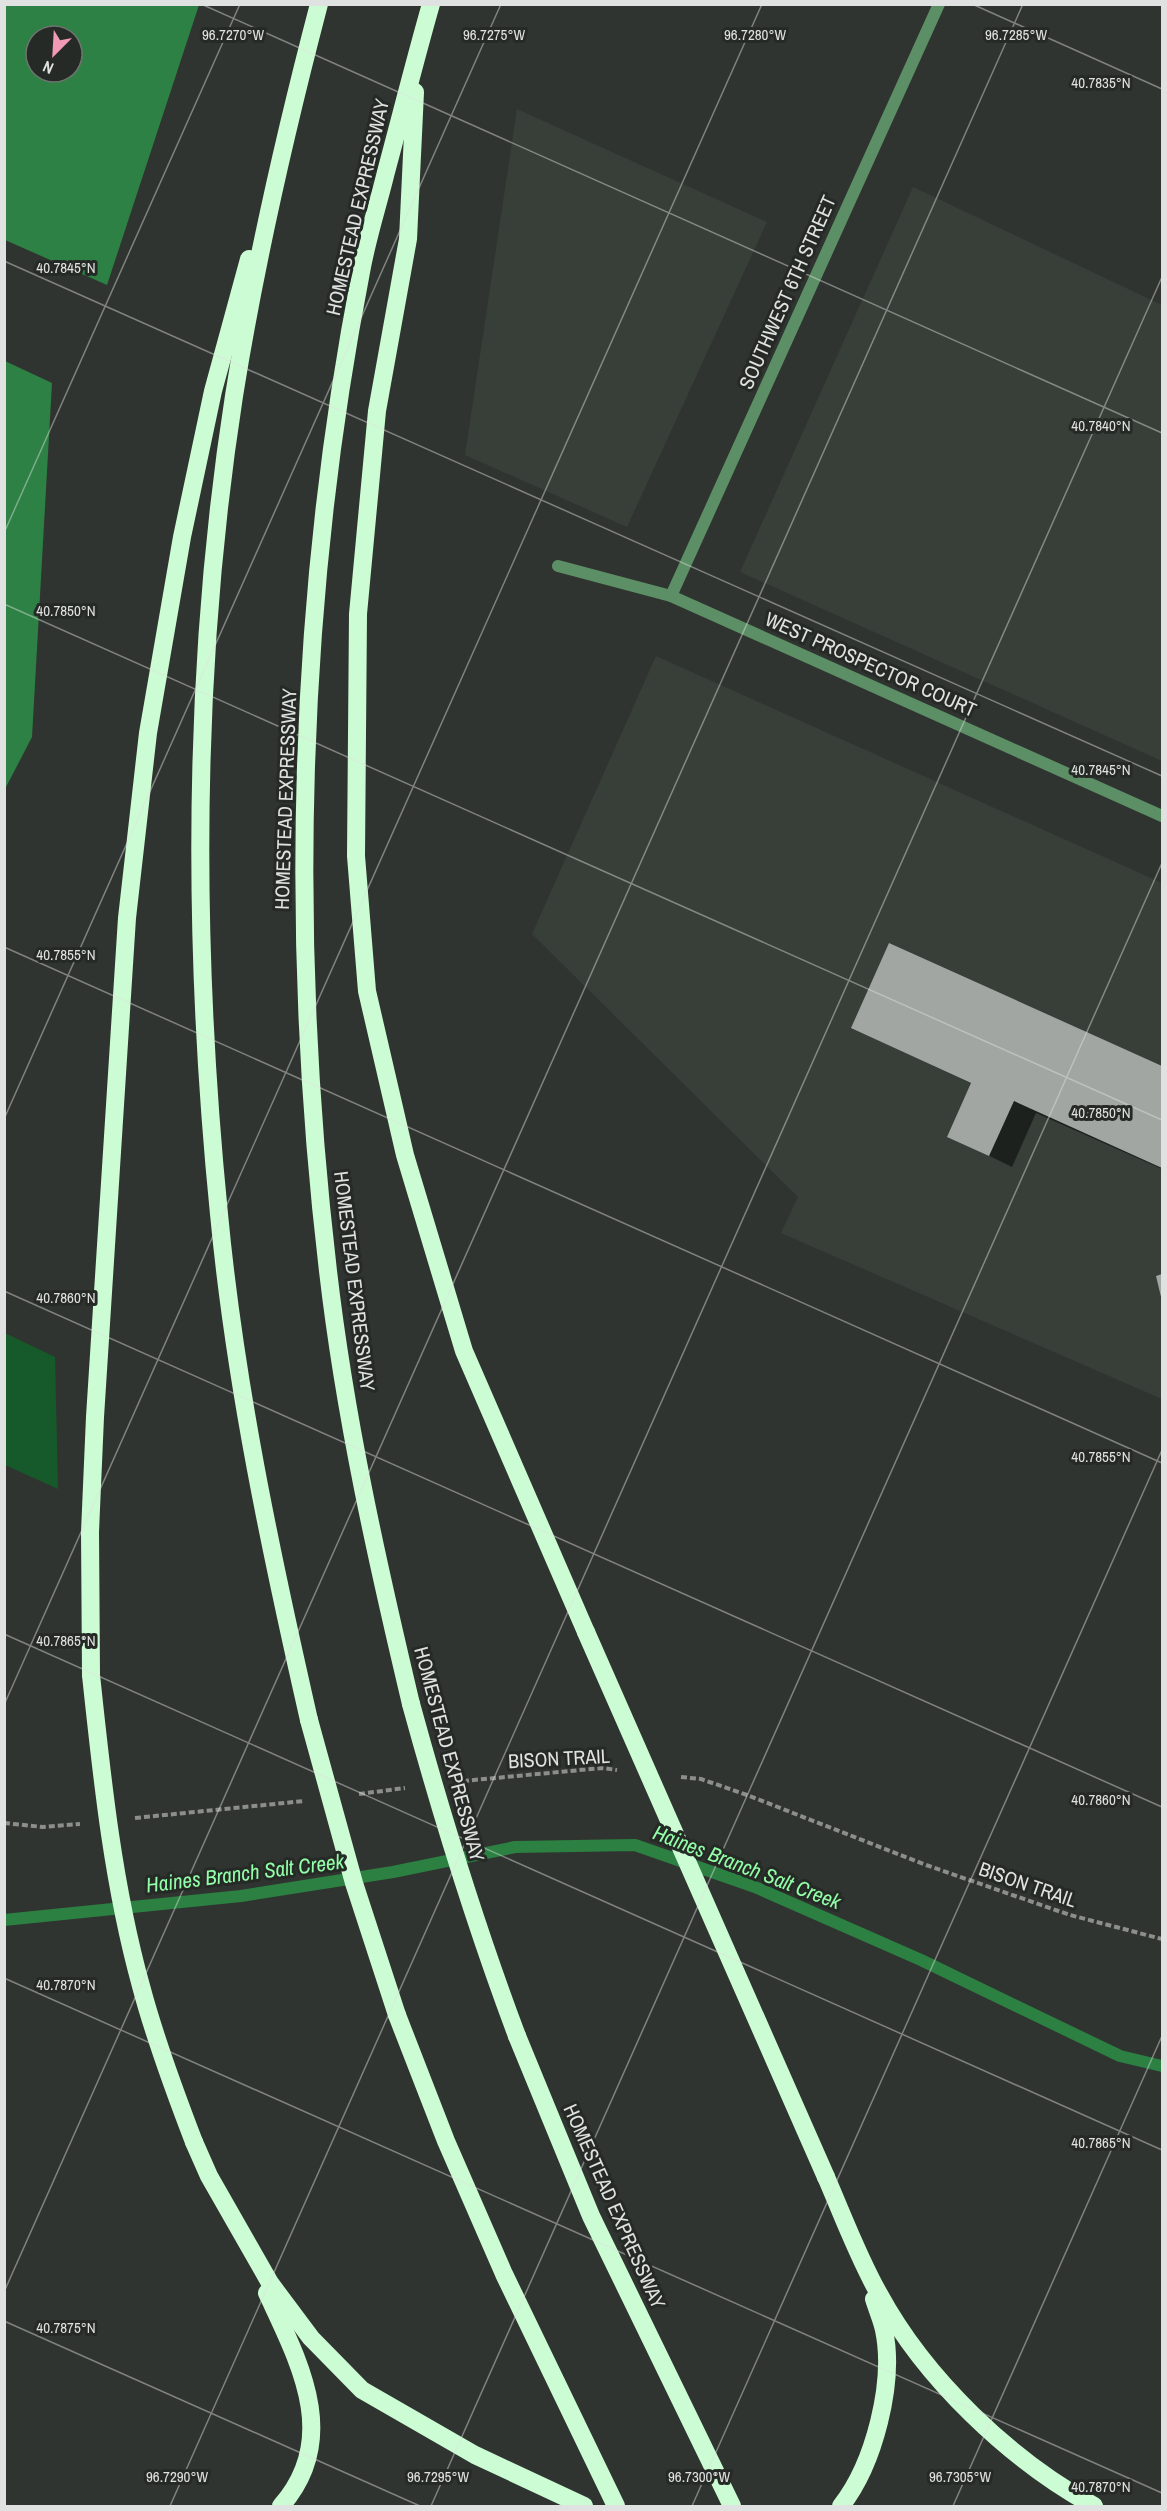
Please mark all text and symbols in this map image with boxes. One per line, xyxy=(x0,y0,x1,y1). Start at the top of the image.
north arrow xyxy=(24,24,84,84)
text: 96.7270°W xyxy=(202,24,264,45)
text: 96.7275°W xyxy=(463,24,525,45)
text: 96.7280°W xyxy=(724,24,786,45)
text: 96.7285°W xyxy=(985,24,1047,45)
text: N xyxy=(39,56,57,80)
text: 40.7835°N xyxy=(1071,72,1131,93)
street label: HOMESTEAD EXPRESSWAY xyxy=(319,96,395,318)
street label: SOUTHWEST 6TH STREET xyxy=(732,191,842,393)
text: 40.7845°N xyxy=(36,257,96,278)
text: 40.7840°N xyxy=(1071,415,1131,436)
text: 40.7850°N xyxy=(36,600,96,621)
street label: WEST PROSPECTOR COURT xyxy=(761,605,981,723)
street label: HOMESTEAD EXPRESSWAY xyxy=(268,688,302,910)
text: 40.7845°N xyxy=(1071,759,1131,780)
text: 40.7855°N xyxy=(36,944,96,965)
text: 40.7850°N xyxy=(1071,1102,1131,1123)
street label: HOMESTEAD EXPRESSWAY xyxy=(328,1169,382,1393)
text: 40.7860°N xyxy=(36,1287,96,1308)
text: 40.7855°N xyxy=(1071,1446,1131,1467)
text: 40.7865°N xyxy=(36,1630,96,1651)
street label: HOMESTEAD EXPRESSWAY xyxy=(408,1644,492,1865)
street label: BISON TRAIL xyxy=(507,1742,611,1774)
text: 40.7860°N xyxy=(1071,1789,1131,1810)
water label: Haines Branch Salt Creek xyxy=(649,1818,846,1917)
water label: Haines Branch Salt Creek xyxy=(144,1846,347,1900)
street label: BISON TRAIL xyxy=(975,1855,1081,1913)
text: 40.7870°N xyxy=(36,1974,96,1995)
street label: HOMESTEAD EXPRESSWAY xyxy=(558,2099,672,2313)
text: 40.7865°N xyxy=(1071,2132,1131,2153)
text: 40.7875°N xyxy=(36,2317,96,2338)
text: 96.7290°W xyxy=(146,2466,208,2487)
text: 96.7295°W xyxy=(407,2466,469,2487)
text: 96.7300°W xyxy=(668,2466,730,2487)
text: 96.7305°W xyxy=(929,2466,991,2487)
text: 40.7870°N xyxy=(1071,2476,1131,2497)

